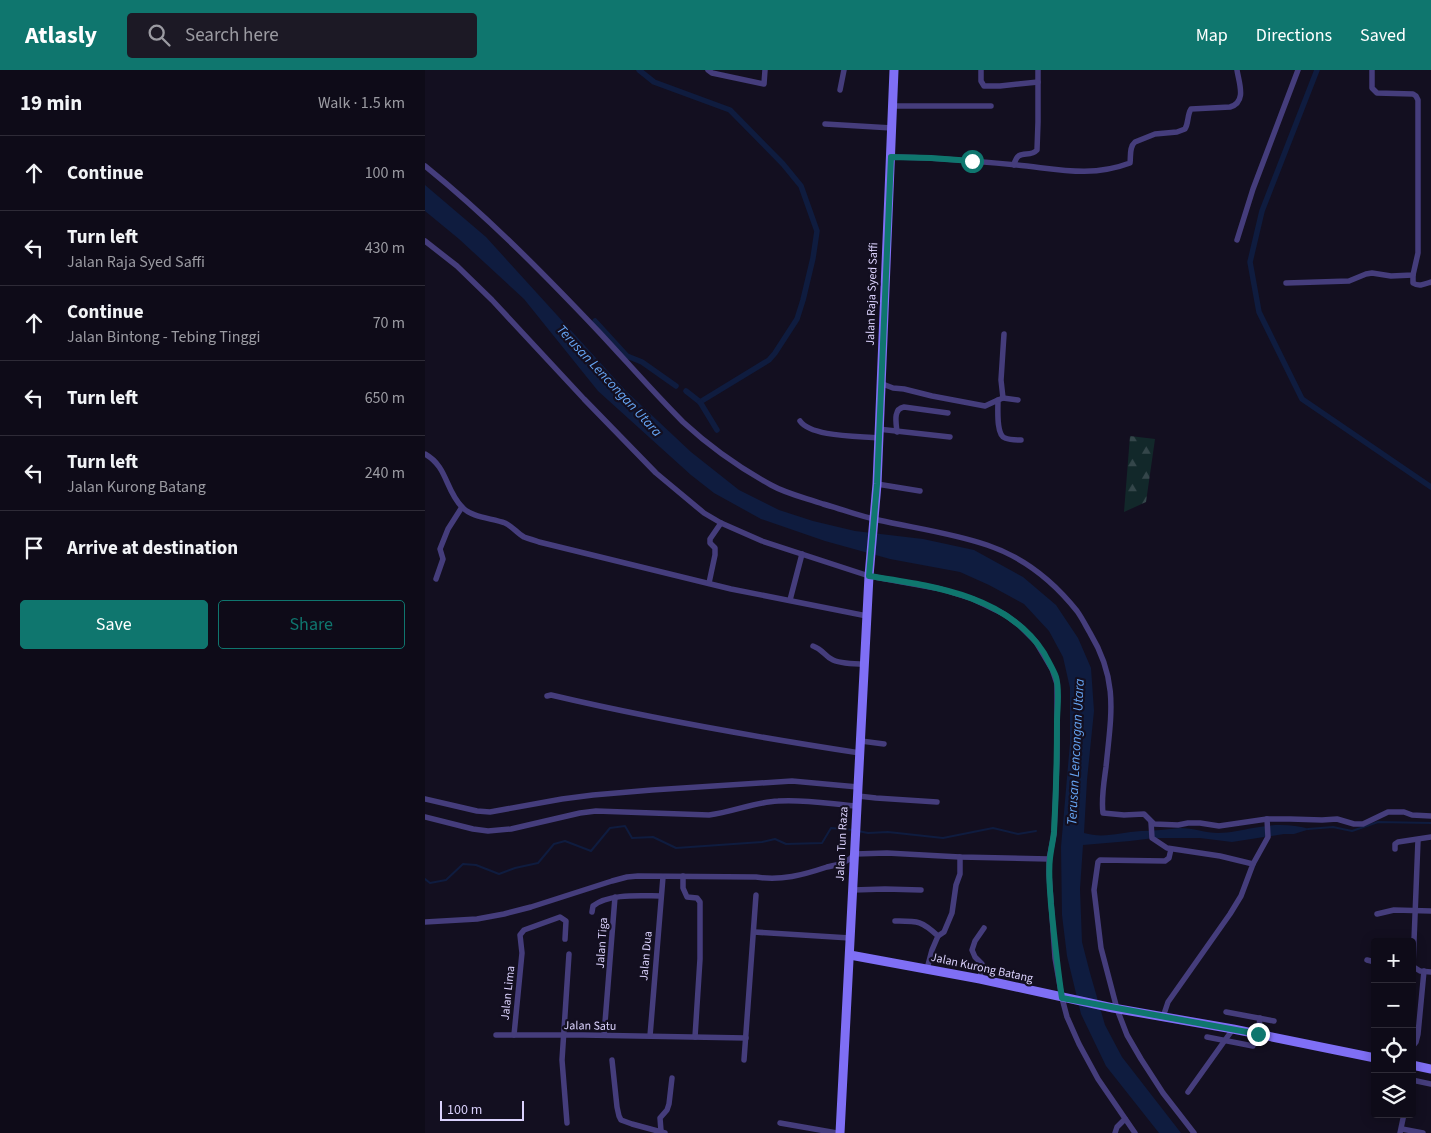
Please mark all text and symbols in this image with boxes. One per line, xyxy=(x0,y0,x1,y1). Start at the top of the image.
search box xyxy=(127,13,477,58)
text: Atlasly xyxy=(25,18,97,53)
icon: search xyxy=(145,21,173,49)
text: Search here xyxy=(185,22,279,49)
text: Map xyxy=(1196,23,1228,48)
text: Directions xyxy=(1256,23,1332,48)
text: Saved xyxy=(1360,23,1406,48)
text: 19 min xyxy=(20,88,82,118)
text: Walk · 1.5 km xyxy=(318,92,405,114)
route start xyxy=(961,150,984,173)
icon: ahead xyxy=(20,159,48,187)
text: Continue xyxy=(67,160,144,187)
text: 100 m xyxy=(365,162,405,184)
text: Turn left xyxy=(67,224,138,251)
icon: left xyxy=(20,234,48,262)
text: 430 m xyxy=(365,237,405,259)
street label: Jalan Raja Syed Saffi xyxy=(862,242,882,346)
text: Jalan Raja Syed Saffi xyxy=(67,251,205,273)
text: Continue xyxy=(67,299,144,326)
icon: ahead xyxy=(20,309,48,337)
text: 70 m xyxy=(373,312,405,334)
water label: Terusan Lencongan Utara xyxy=(552,321,667,442)
text: Jalan Bintong - Tebing Tinggi xyxy=(67,326,261,348)
icon: left xyxy=(20,384,48,412)
text: Turn left xyxy=(67,385,138,412)
text: 650 m xyxy=(365,387,405,409)
text: Turn left xyxy=(67,449,138,476)
icon: left xyxy=(20,459,48,487)
text: 240 m xyxy=(365,462,405,484)
text: Jalan Kurong Batang xyxy=(67,476,206,498)
icon: arrive xyxy=(20,534,48,562)
text: Arrive at destination xyxy=(67,535,238,562)
button: Save xyxy=(20,600,208,649)
button: Share xyxy=(218,600,405,649)
water label: Terusan Lencongan Utara xyxy=(1062,678,1090,826)
street label: Jalan Tun Raza xyxy=(832,806,852,882)
street label: Jalan Tiga xyxy=(592,917,612,969)
street label: Jalan Dua xyxy=(635,930,657,982)
map controls xyxy=(1371,938,1416,1118)
button: + xyxy=(1371,938,1416,983)
street label: Jalan Kurong Batang xyxy=(929,949,1035,987)
street label: Jalan Lima xyxy=(497,965,519,1021)
button: − xyxy=(1371,983,1416,1028)
street label: Jalan Satu xyxy=(563,1017,617,1035)
route end xyxy=(1247,1023,1270,1046)
button: locate xyxy=(1371,1028,1416,1073)
button: layers xyxy=(1371,1073,1416,1118)
scale bar xyxy=(440,1098,524,1121)
text: 100 m xyxy=(447,1100,482,1120)

